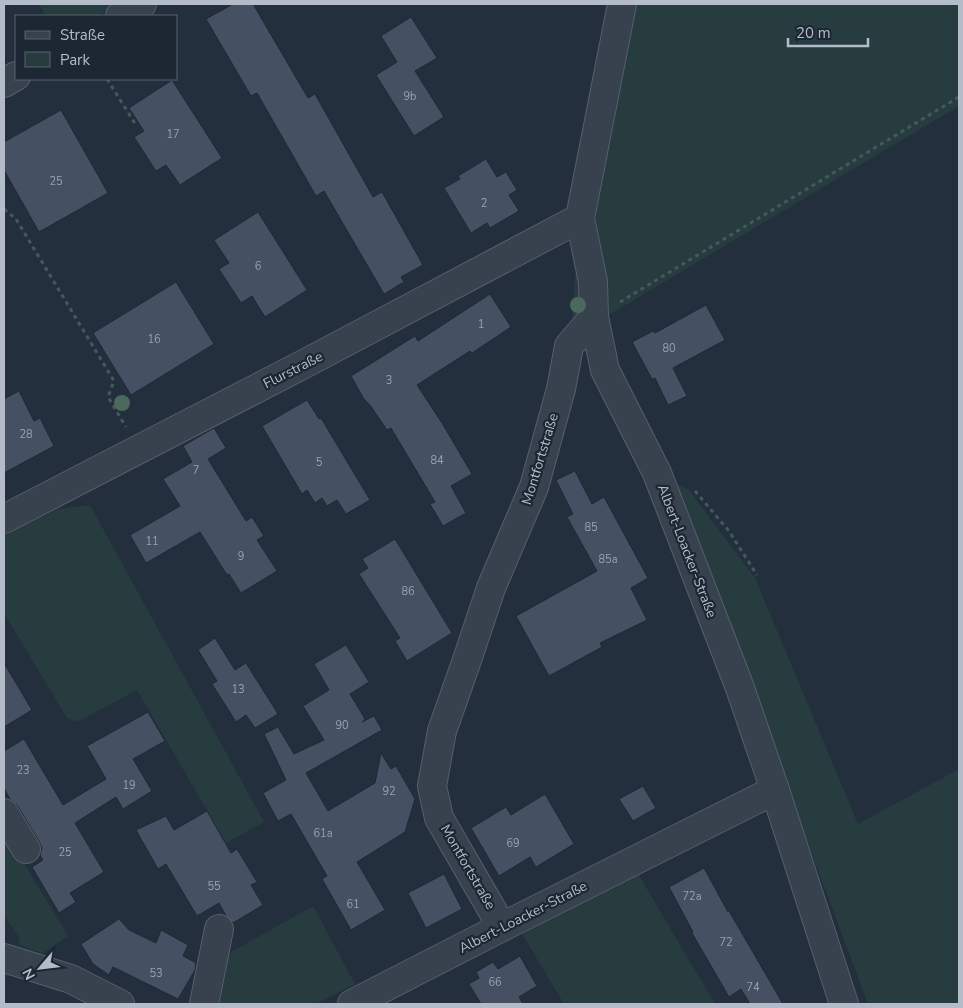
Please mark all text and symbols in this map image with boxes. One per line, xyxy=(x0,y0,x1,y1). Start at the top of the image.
legend xyxy=(15,15,178,80)
scale bar xyxy=(788,15,868,47)
text: 20 m xyxy=(796,23,831,43)
text: Straße xyxy=(60,25,105,45)
text: Park xyxy=(60,50,90,70)
house number: 9b xyxy=(403,89,417,104)
house number: 17 xyxy=(166,127,180,142)
house number: 25 xyxy=(49,174,63,189)
house number: 2 xyxy=(481,196,487,211)
house number: 6 xyxy=(255,259,262,274)
house number: 1 xyxy=(478,317,484,332)
house number: 16 xyxy=(147,332,161,347)
house number: 80 xyxy=(662,341,676,356)
street label: Flurstraße xyxy=(260,347,326,393)
house number: 3 xyxy=(386,373,392,388)
street label: Montfortstraße xyxy=(517,411,563,507)
house number: 28 xyxy=(19,427,33,442)
house number: 84 xyxy=(430,453,444,468)
house number: 5 xyxy=(316,455,323,470)
house number: 7 xyxy=(193,463,199,478)
street label: Albert-Loacker-Straße xyxy=(653,481,721,621)
house number: 85 xyxy=(584,520,598,535)
house number: 11 xyxy=(145,534,159,549)
house number: 9 xyxy=(238,549,244,564)
house number: 85a xyxy=(598,552,618,567)
house number: 86 xyxy=(401,584,415,599)
house number: 13 xyxy=(231,682,245,697)
house number: 90 xyxy=(335,718,349,733)
house number: 23 xyxy=(16,763,30,778)
house number: 19 xyxy=(122,778,136,793)
house number: 92 xyxy=(382,784,396,799)
street label: Montfortstraße xyxy=(436,821,500,913)
house number: 61a xyxy=(313,826,333,841)
house number: 69 xyxy=(506,836,520,851)
house number: 25 xyxy=(58,845,72,860)
street label: Albert-Loacker-Straße xyxy=(456,876,590,958)
house number: 55 xyxy=(207,879,221,894)
house number: 72a xyxy=(682,889,702,904)
house number: 61 xyxy=(346,897,360,912)
house number: 72 xyxy=(719,935,733,950)
north arrow xyxy=(15,943,65,993)
text: N xyxy=(18,965,40,983)
house number: 53 xyxy=(149,966,163,981)
house number: 66 xyxy=(488,975,502,990)
house number: 74 xyxy=(746,980,760,995)

